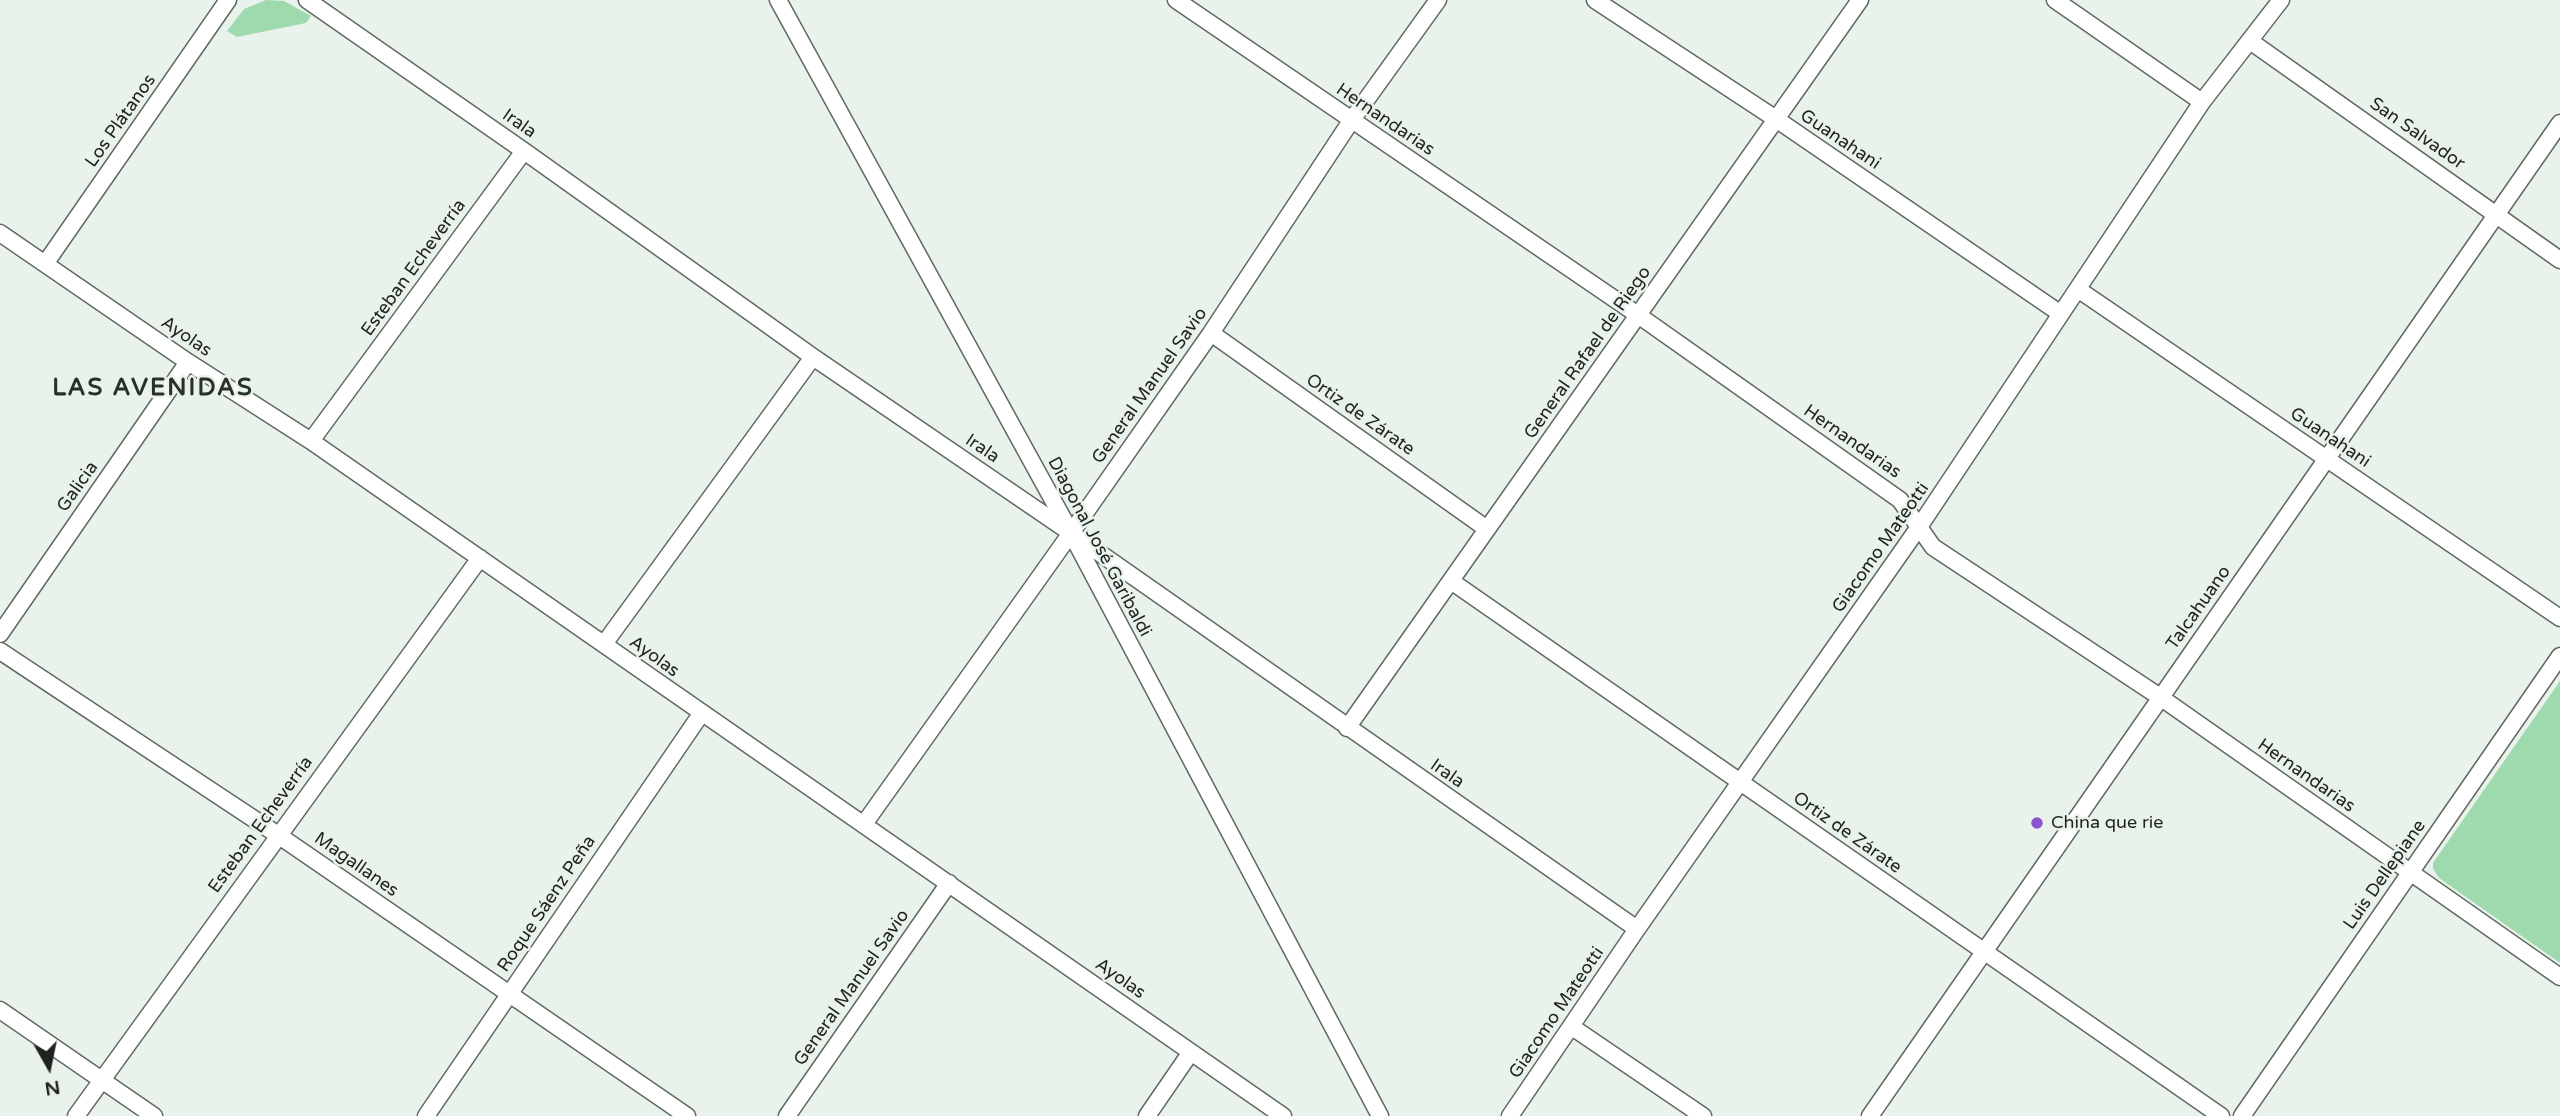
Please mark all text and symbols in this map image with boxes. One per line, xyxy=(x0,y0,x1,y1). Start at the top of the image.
street label: Los Plátanos xyxy=(81,70,161,172)
street label: Hernandarias xyxy=(1332,79,1438,161)
street label: San Salvador xyxy=(2365,93,2469,175)
street label: Irala xyxy=(498,105,540,143)
street label: Guanahani xyxy=(1796,105,1884,175)
street label: Esteban Echeverría xyxy=(357,195,471,341)
street label: General Rafael de Riego xyxy=(1520,262,1656,444)
street label: General Manuel Savio xyxy=(1088,304,1212,468)
street label: Ayolas xyxy=(157,312,215,362)
street label: Ortiz de Zárate xyxy=(1301,369,1419,461)
district label: LAS AVENIDAS xyxy=(54,375,252,403)
street label: Hernandarias xyxy=(1799,400,1905,484)
street label: Guanahani xyxy=(2286,403,2374,473)
street label: Irala xyxy=(961,430,1003,468)
street label: Diagonal José Garibaldi xyxy=(1042,454,1156,640)
street label: Galicia xyxy=(53,458,103,516)
street label: Giacomo Mateotti xyxy=(1828,479,1934,617)
street label: Talcahuano xyxy=(2162,562,2236,654)
street label: Ayolas xyxy=(625,632,683,682)
street label: Hernandarias xyxy=(2253,734,2359,818)
street label: Esteban Echeverría xyxy=(204,752,318,898)
street label: Irala xyxy=(1426,755,1468,793)
street label: Ortiz de Zárate xyxy=(1788,787,1906,879)
place label: China que rie xyxy=(2051,812,2163,834)
marker: China que rie xyxy=(2029,815,2045,831)
street label: Luis Dellepiane xyxy=(2339,816,2431,934)
street label: Magallanes xyxy=(310,828,402,902)
street label: Roque Sáenz Peña xyxy=(493,832,601,976)
street label: General Manuel Savio xyxy=(790,906,914,1070)
street label: Giacomo Mateotti xyxy=(1505,943,1609,1083)
street label: Ayolas xyxy=(1091,954,1149,1004)
north arrow xyxy=(14,1032,84,1102)
text: N xyxy=(43,1076,62,1100)

